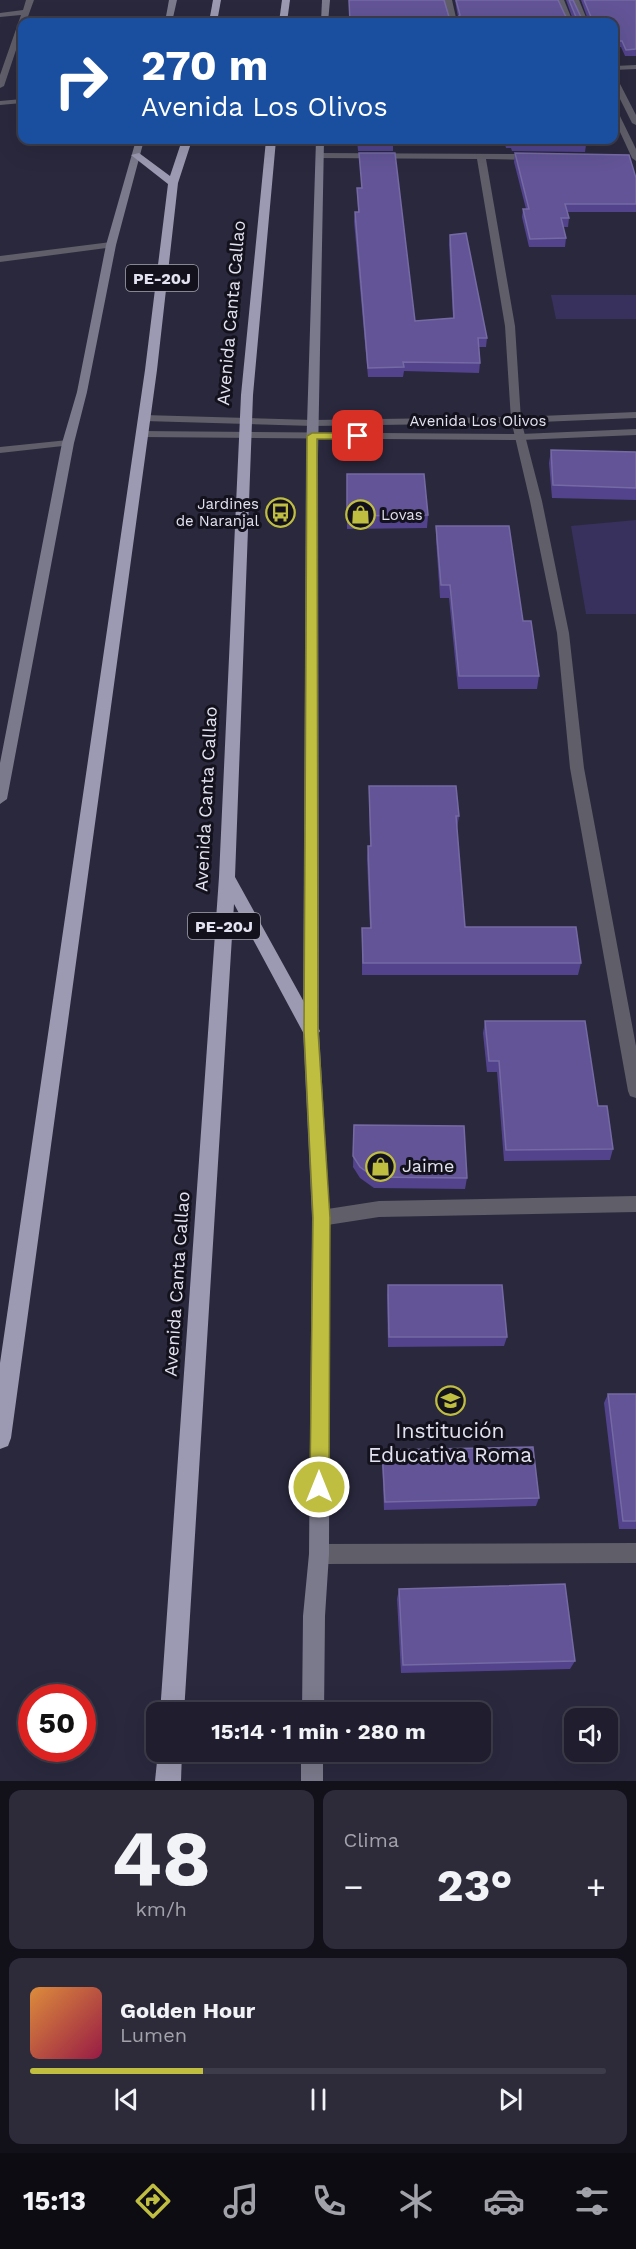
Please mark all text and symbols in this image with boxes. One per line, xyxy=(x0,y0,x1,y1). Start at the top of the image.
text: 270 m xyxy=(141,41,268,90)
icon: right xyxy=(42,42,120,120)
text: Avenida Los Olivos xyxy=(141,91,388,123)
street label: Avenida Canta Callao xyxy=(212,220,249,406)
road number: PE-20J xyxy=(126,265,198,291)
pin xyxy=(332,410,383,461)
street label: Avenida Los Olivos xyxy=(409,412,547,430)
icon: arrive xyxy=(341,419,374,452)
place label: Jardines de Naranjal xyxy=(176,495,259,530)
bus stop icon: Jardines de Naranjal xyxy=(264,497,296,529)
shop icon: Lovas xyxy=(344,499,376,531)
place label: Lovas xyxy=(381,506,423,524)
street label: Avenida Canta Callao xyxy=(190,706,221,892)
road number: PE-20J xyxy=(188,913,260,939)
shop icon: Jaime xyxy=(365,1150,397,1182)
place label: Jaime xyxy=(402,1155,454,1176)
street label: Avenida Canta Callao xyxy=(160,1191,193,1377)
school or university icon: Institución Educativa Roma xyxy=(434,1384,466,1416)
place label: Institución Educativa Roma xyxy=(368,1418,532,1467)
position arrow xyxy=(287,1455,351,1519)
speed limit sign: 50 xyxy=(18,1684,96,1762)
map controls xyxy=(564,1708,618,1762)
button: sound xyxy=(564,1708,618,1762)
text: 15:14 · 1 min · 280 m xyxy=(211,1719,426,1744)
text: 48 xyxy=(112,1812,211,1904)
text: Clima xyxy=(344,1828,399,1852)
text: 23° xyxy=(437,1859,513,1912)
text: − xyxy=(344,1867,363,1906)
text: + xyxy=(586,1867,606,1906)
text: km/h xyxy=(135,1897,187,1921)
text: Golden Hour xyxy=(120,1998,255,2023)
text: Lumen xyxy=(120,2023,187,2047)
icon: previous xyxy=(110,2083,143,2116)
icon: pause xyxy=(302,2083,335,2116)
icon: next xyxy=(494,2083,527,2116)
icon: directions xyxy=(132,2180,174,2222)
icon: music xyxy=(220,2180,262,2222)
icon: phone xyxy=(308,2180,350,2222)
icon: climate xyxy=(395,2180,437,2222)
icon: car xyxy=(483,2180,525,2222)
icon: filters xyxy=(571,2180,613,2222)
text: 15:13 xyxy=(23,2185,86,2217)

